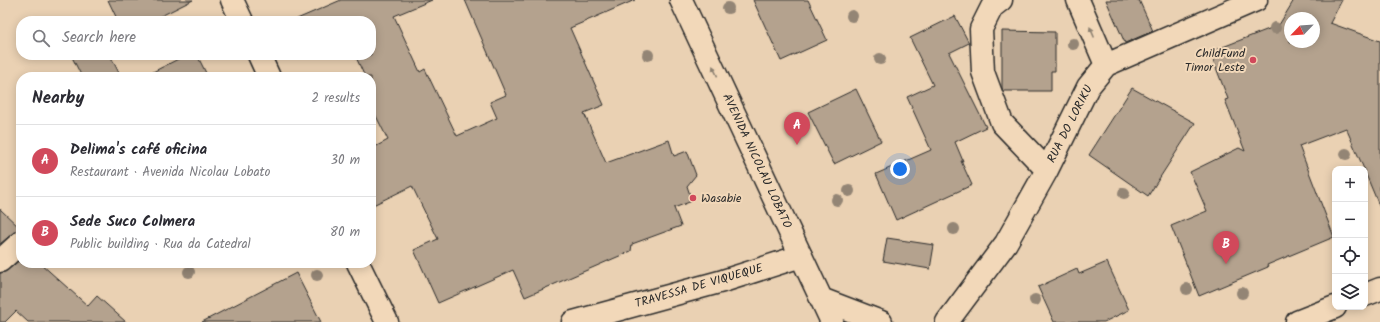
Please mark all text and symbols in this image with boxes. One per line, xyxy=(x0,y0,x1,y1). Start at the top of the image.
north arrow xyxy=(1284,12,1320,48)
search box xyxy=(16,16,376,60)
text: Search here xyxy=(62,26,136,50)
one-way arrow xyxy=(1088,26,1094,38)
icon: search xyxy=(30,27,52,49)
place label: ChildFund Timor Leste xyxy=(1185,44,1246,77)
marker: ChildFund Timor Leste xyxy=(1248,55,1258,65)
one-way arrow xyxy=(712,65,718,77)
street label: RUA DO LORIKU xyxy=(1042,82,1098,166)
text: Nearby xyxy=(32,85,84,112)
text: 2 results xyxy=(312,88,360,109)
street label: AVENIDA NICOLAU LOBATO xyxy=(717,90,797,232)
pin: A xyxy=(784,112,810,145)
text: Delima's café oficina xyxy=(70,138,207,162)
text: A xyxy=(41,150,49,171)
text: 30 m xyxy=(331,150,360,171)
your location xyxy=(890,159,910,179)
text: Restaurant · Avenida Nicolau Lobato xyxy=(70,162,270,183)
map controls xyxy=(1332,166,1368,310)
button: + xyxy=(1332,166,1368,202)
place label: Wasabie xyxy=(701,189,742,208)
marker: Wasabie xyxy=(688,193,698,203)
button: − xyxy=(1332,202,1368,238)
text: Sede Suco Colmera xyxy=(70,210,195,234)
text: B xyxy=(41,222,49,243)
text: 80 m xyxy=(330,222,360,243)
pin: B xyxy=(1213,231,1239,264)
text: Public building · Rua da Catedral xyxy=(70,234,251,255)
button: locate xyxy=(1332,238,1368,274)
street label: TRAVESSA DE VIQUEQUE xyxy=(633,258,766,313)
button: layers xyxy=(1332,274,1368,310)

